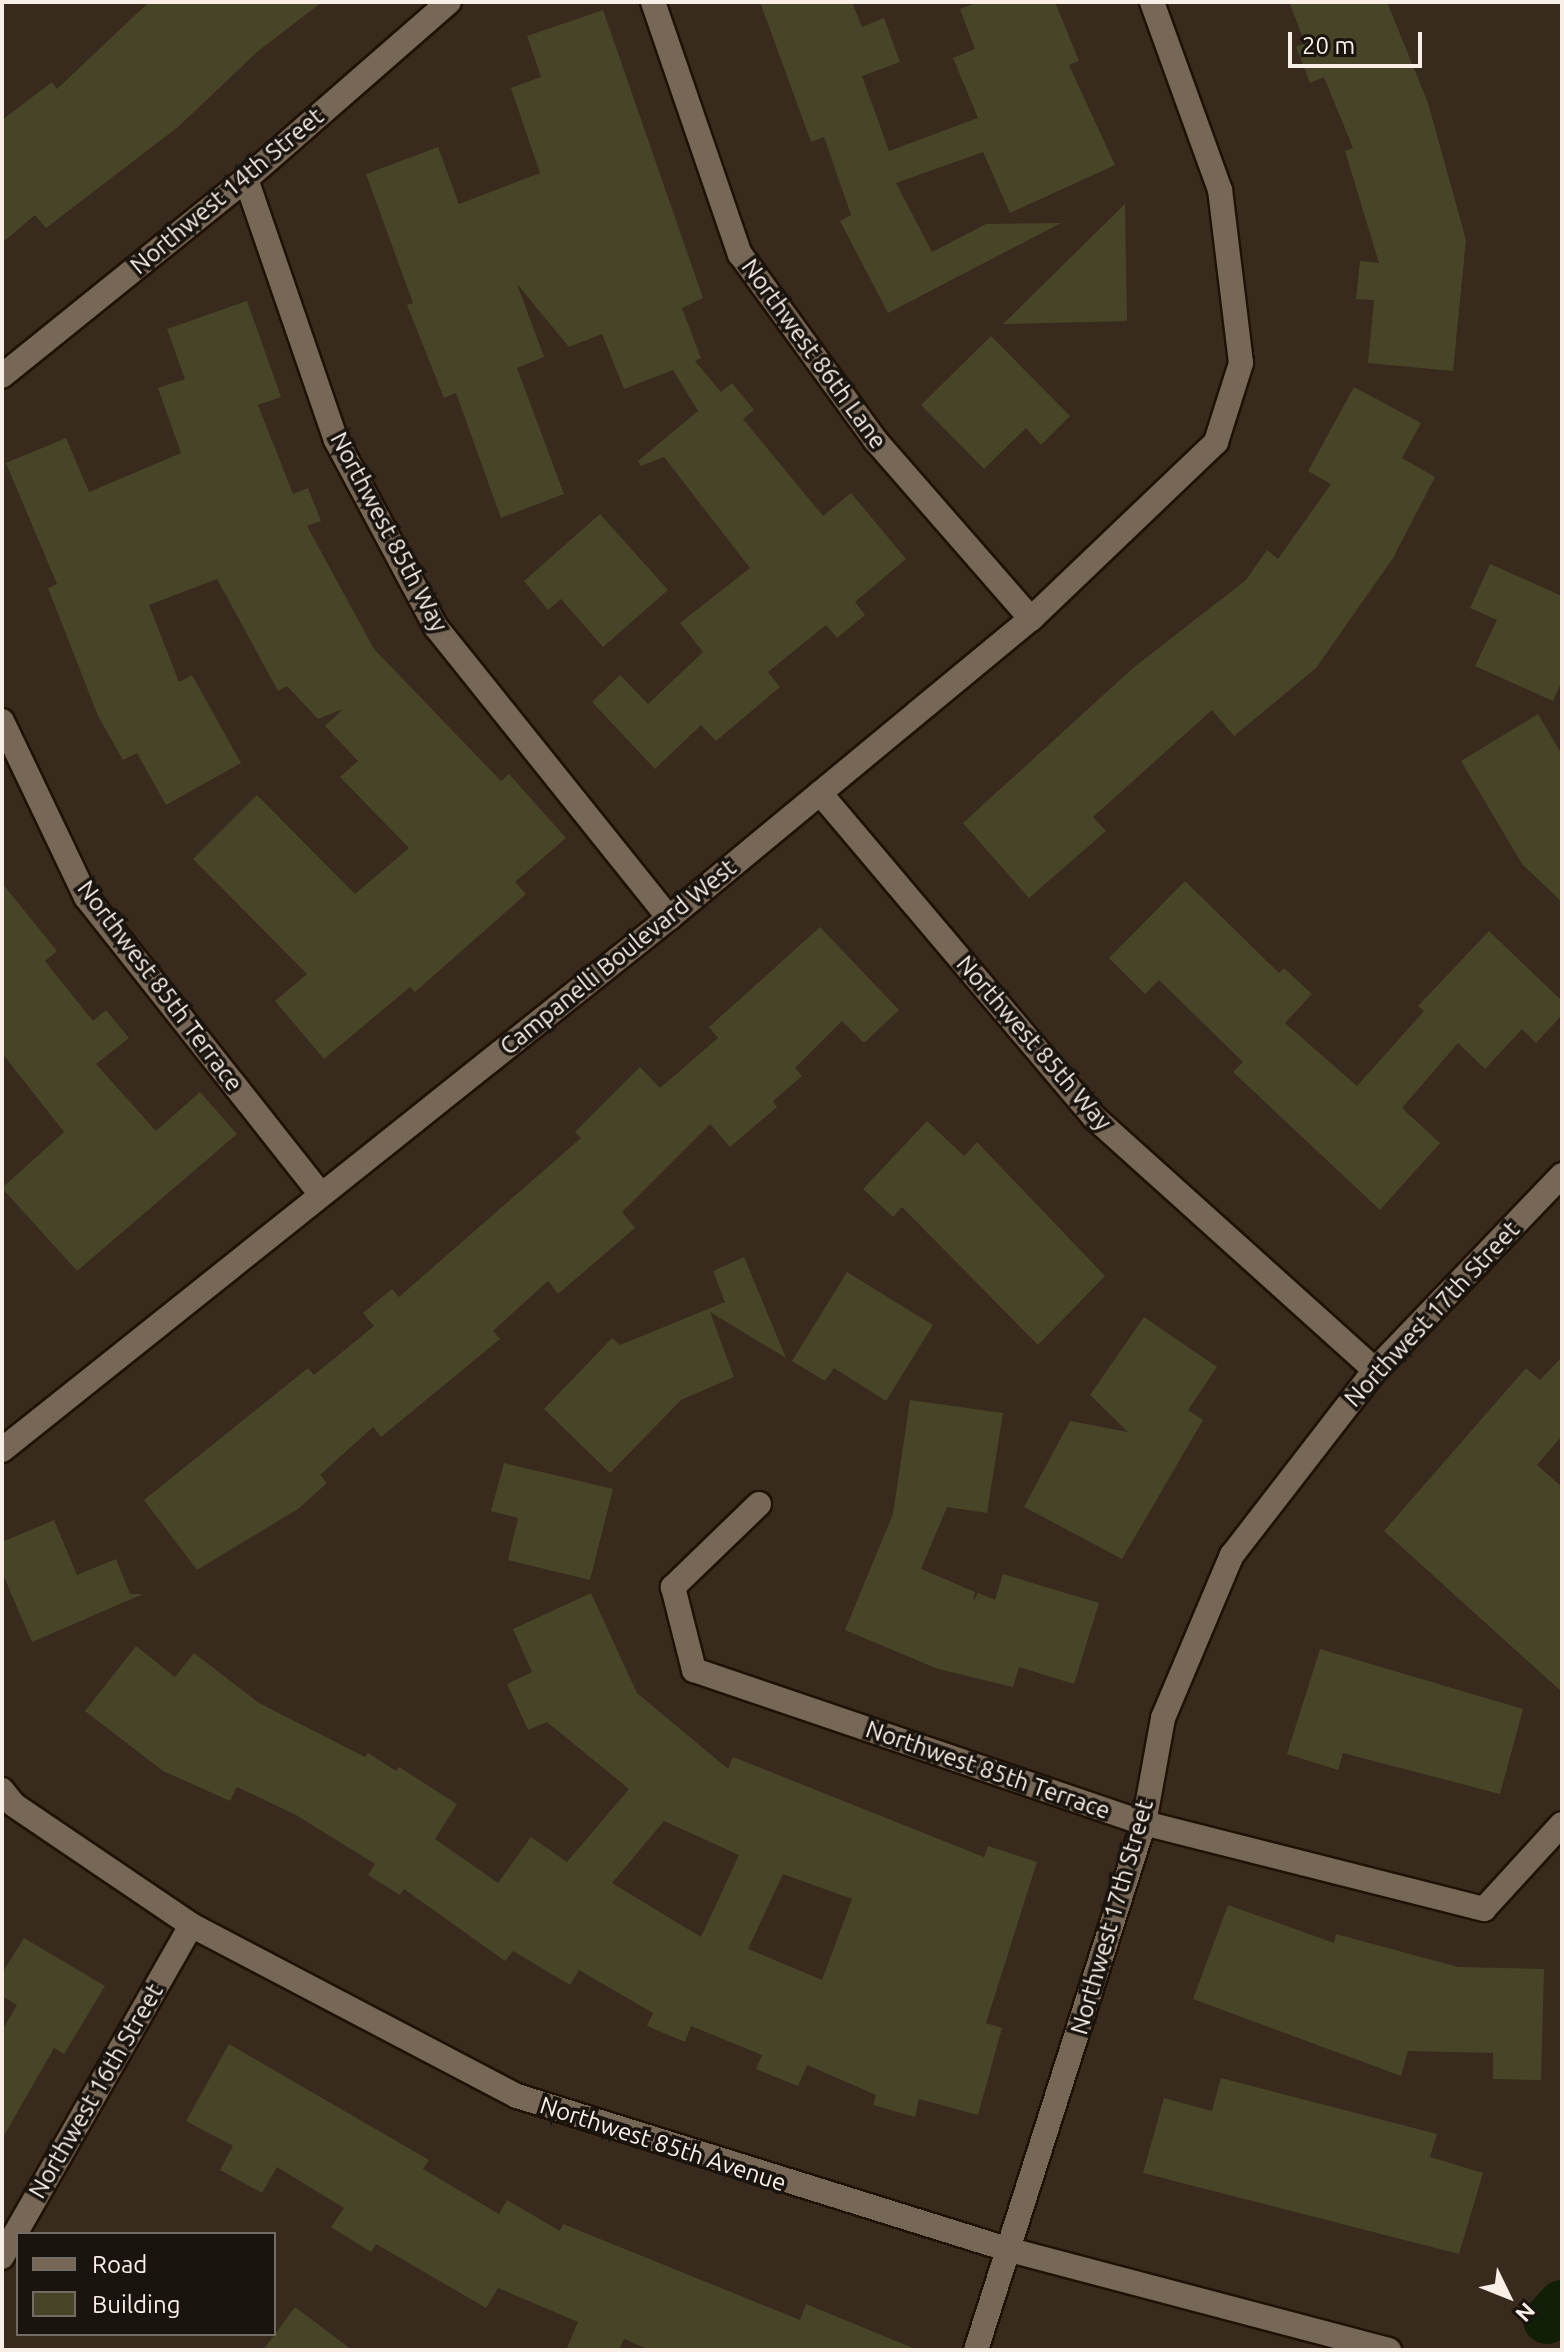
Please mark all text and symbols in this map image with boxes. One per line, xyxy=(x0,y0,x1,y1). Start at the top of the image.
scale bar xyxy=(1292,16,1426,66)
text: 20 m xyxy=(1302,32,1355,59)
street label: Northwest 14th Street xyxy=(125,102,329,280)
street label: Northwest 86th Lane xyxy=(735,253,893,455)
street label: Northwest 85th Way xyxy=(324,427,454,637)
street label: Campanelli Boulevard West xyxy=(494,853,742,1061)
street label: Northwest 85th Terrace xyxy=(71,875,249,1097)
street label: Northwest 85th Way xyxy=(950,950,1118,1136)
street label: Northwest 17th Street xyxy=(1339,1215,1525,1413)
street label: Northwest 85th Terrace xyxy=(862,1715,1114,1825)
street label: Northwest 17th Street xyxy=(1065,1796,1159,2038)
street label: Northwest 16th Street xyxy=(23,1978,169,2204)
street label: Northwest 85th Avenue xyxy=(536,2091,790,2197)
legend xyxy=(16,2232,276,2336)
text: Road xyxy=(92,2251,147,2278)
north arrow xyxy=(1468,2256,1548,2336)
text: Building xyxy=(92,2291,180,2318)
text: N xyxy=(1511,2298,1541,2327)

